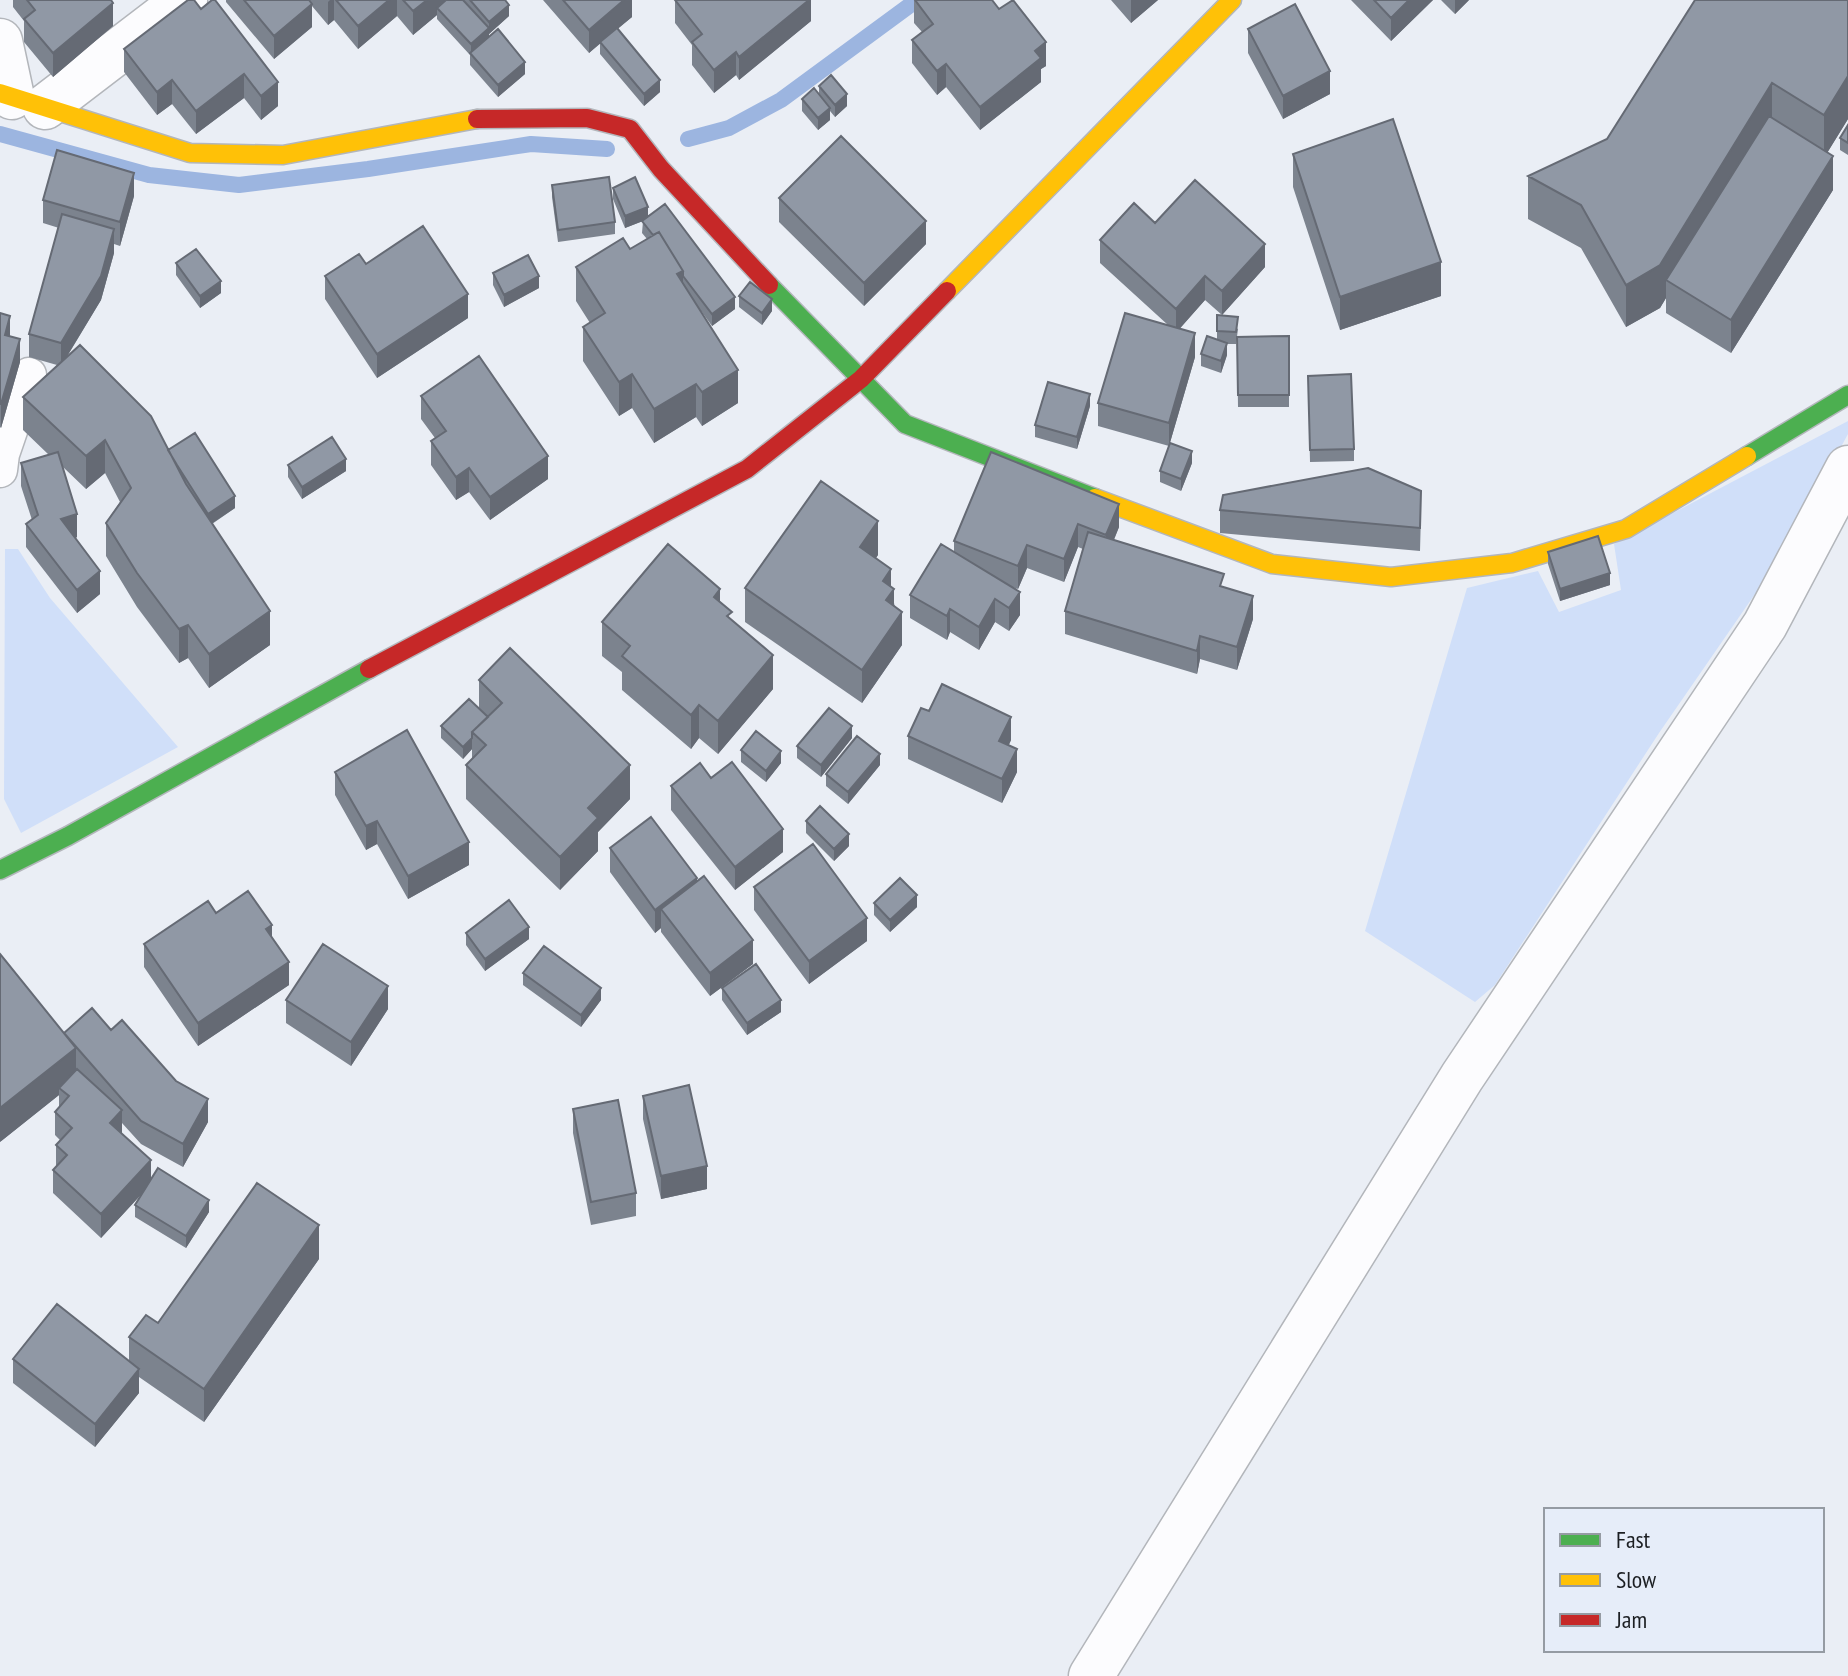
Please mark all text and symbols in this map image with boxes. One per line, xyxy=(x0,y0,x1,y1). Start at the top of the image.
legend xyxy=(1544,1508,1824,1652)
text: Fast xyxy=(1616,1524,1651,1555)
text: Slow xyxy=(1616,1564,1657,1595)
text: Jam xyxy=(1615,1604,1647,1635)

